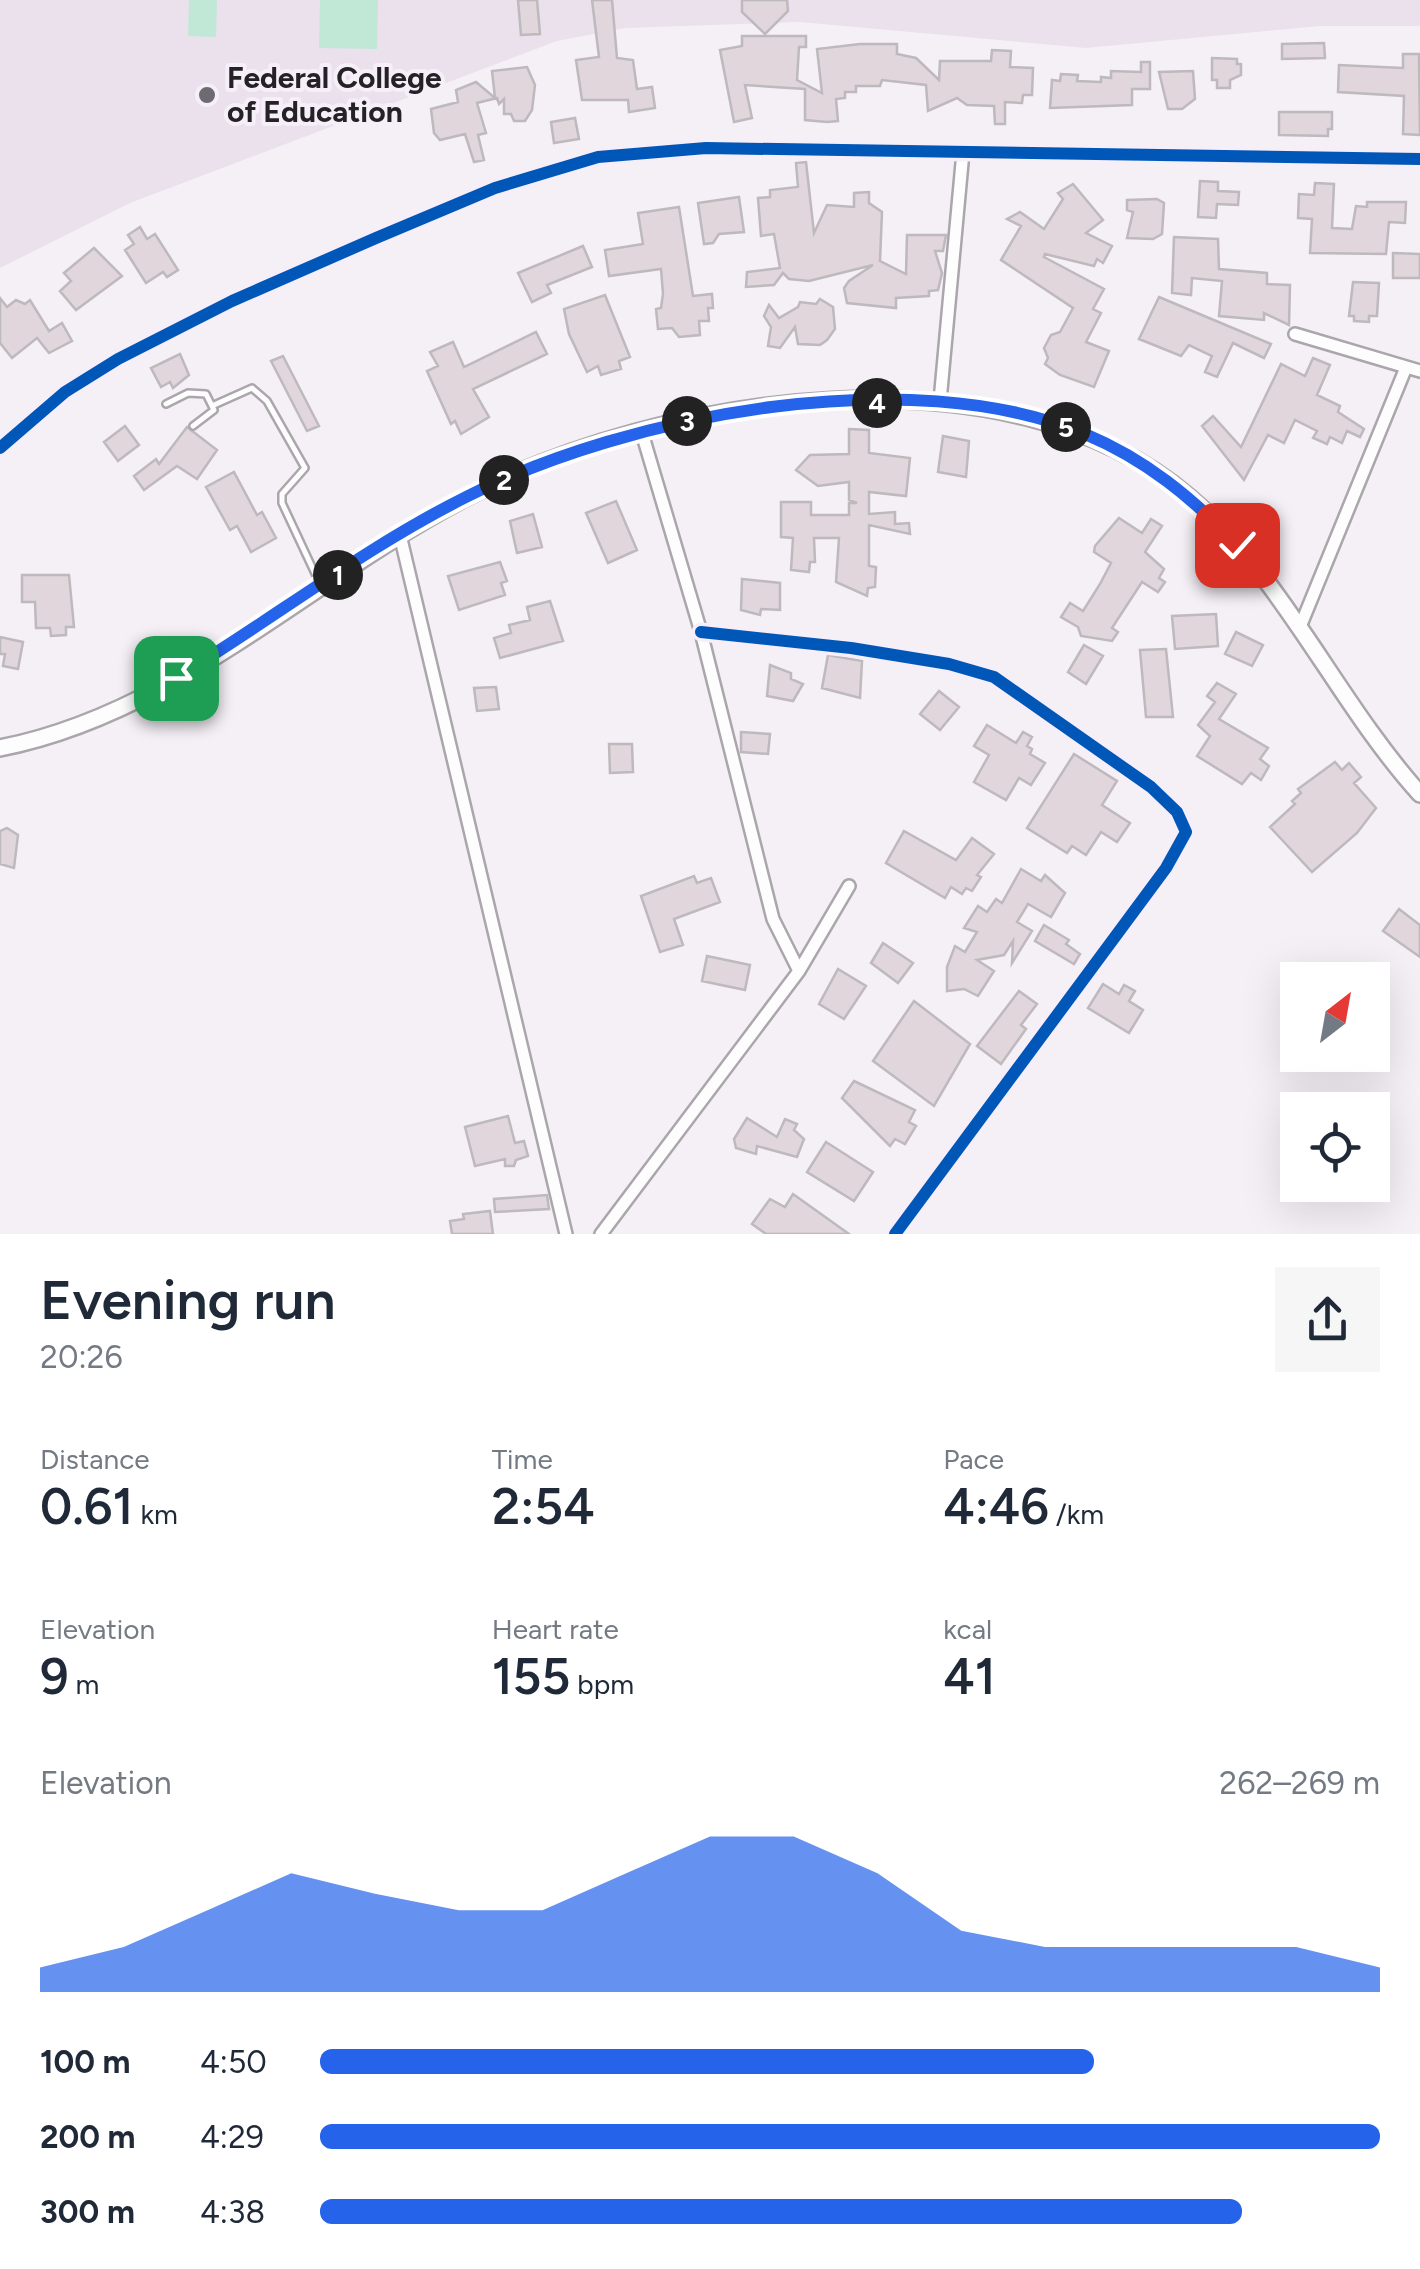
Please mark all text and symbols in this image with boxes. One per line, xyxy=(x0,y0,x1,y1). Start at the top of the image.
place label: Federal College of Education xyxy=(227,59,442,130)
marker: Federal College of Education xyxy=(196,84,218,106)
pin: 4 xyxy=(852,378,902,428)
text: 4 xyxy=(868,386,886,420)
pin: 3 xyxy=(662,396,712,446)
pin: 5 xyxy=(1041,402,1091,452)
text: 3 xyxy=(679,404,695,438)
text: 5 xyxy=(1058,410,1074,444)
pin: 2 xyxy=(479,455,529,505)
text: 2 xyxy=(496,463,512,497)
pin xyxy=(1195,503,1280,588)
icon: check xyxy=(1210,518,1265,573)
pin: 1 xyxy=(313,550,363,600)
text: 1 xyxy=(332,558,344,592)
pin xyxy=(134,636,219,721)
icon: arrive xyxy=(149,651,204,706)
north arrow xyxy=(1280,962,1390,1072)
map controls xyxy=(1280,962,1390,1202)
button: locate xyxy=(1280,1092,1390,1202)
text: Evening run xyxy=(40,1267,336,1333)
button: share xyxy=(1275,1267,1380,1372)
text: 20:26 xyxy=(40,1338,123,1376)
text: Distance xyxy=(40,1442,150,1476)
text: Time xyxy=(492,1442,553,1476)
text: Pace xyxy=(943,1442,1004,1476)
text: 0.61 xyxy=(40,1476,134,1537)
text: 2:54 xyxy=(492,1476,595,1537)
text: 4:46 xyxy=(943,1476,1049,1537)
text: km xyxy=(134,1497,178,1531)
text: /km xyxy=(1049,1497,1104,1531)
text: Elevation xyxy=(40,1612,155,1646)
text: Heart rate xyxy=(492,1612,619,1646)
text: kcal xyxy=(943,1612,992,1646)
text: 9 xyxy=(40,1646,69,1707)
text: 155 xyxy=(492,1646,570,1707)
text: 41 xyxy=(943,1646,996,1707)
text: m xyxy=(69,1667,99,1701)
text: bpm xyxy=(570,1667,634,1701)
text: Elevation xyxy=(40,1764,172,1802)
text: 262–269 m xyxy=(1219,1764,1380,1802)
text: 100 m xyxy=(40,2043,131,2081)
text: 4:50 xyxy=(200,2043,267,2081)
text: 200 m xyxy=(40,2118,136,2156)
text: 4:29 xyxy=(200,2118,264,2156)
text: 300 m xyxy=(40,2193,135,2231)
text: 4:38 xyxy=(200,2193,265,2231)

